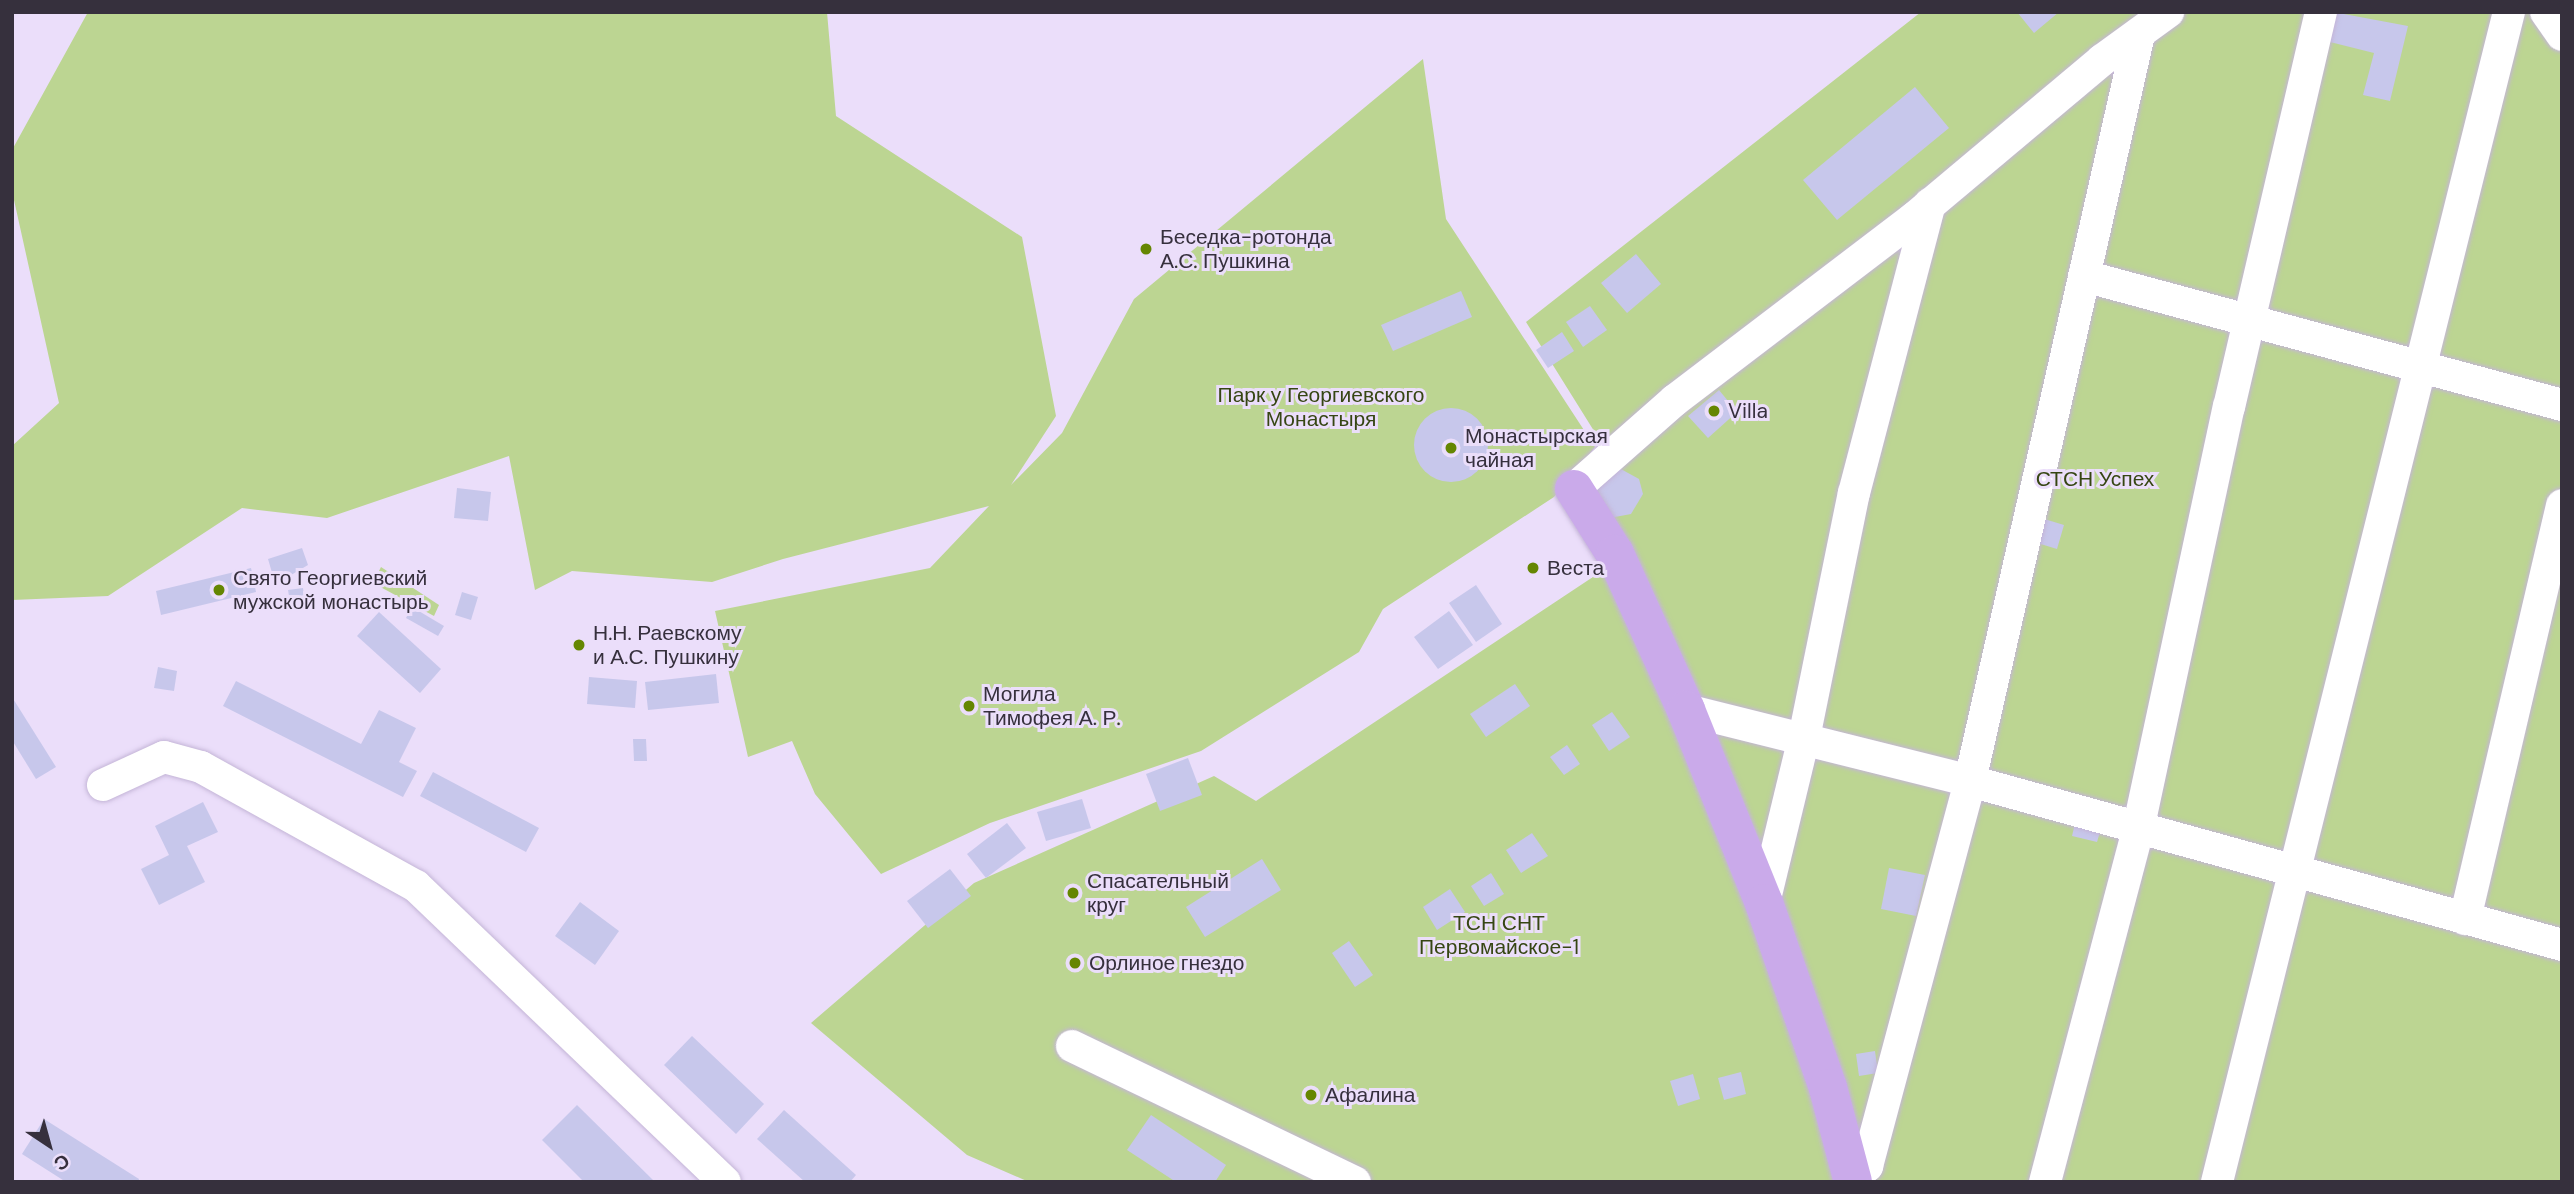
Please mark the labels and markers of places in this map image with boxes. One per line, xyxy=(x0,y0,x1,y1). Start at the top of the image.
place label: Беседка-ротонда А.С. Пушкина xyxy=(1160,224,1332,274)
marker: Беседка-ротонда А.С. Пушкина xyxy=(1138,241,1154,257)
place label: Villa xyxy=(1728,398,1768,424)
marker: Villa xyxy=(1706,403,1722,419)
place label: Монастырская чайная xyxy=(1465,423,1608,473)
marker: Монастырская чайная xyxy=(1443,440,1459,456)
place label: Веста xyxy=(1547,555,1604,581)
marker: Веста xyxy=(1525,560,1541,576)
place label: Свято Георгиевский мужской монастырь xyxy=(233,565,429,615)
marker: Свято Георгиевский мужской монастырь xyxy=(211,582,227,598)
place label: Н.Н. Раевскому и А.С. Пушкину xyxy=(593,620,742,670)
marker: Н.Н. Раевскому и А.С. Пушкину xyxy=(571,637,587,653)
place label: Могила Тимофея А. Р. xyxy=(983,681,1121,731)
marker: Могила Тимофея А. Р. xyxy=(961,698,977,714)
place label: Спасательный круг xyxy=(1087,868,1229,918)
marker: Спасательный круг xyxy=(1065,885,1081,901)
place label: Орлиное гнездо xyxy=(1089,950,1244,976)
marker: Орлиное гнездо xyxy=(1067,955,1083,971)
place label: Афалина xyxy=(1325,1082,1415,1108)
marker: Афалина xyxy=(1303,1087,1319,1103)

